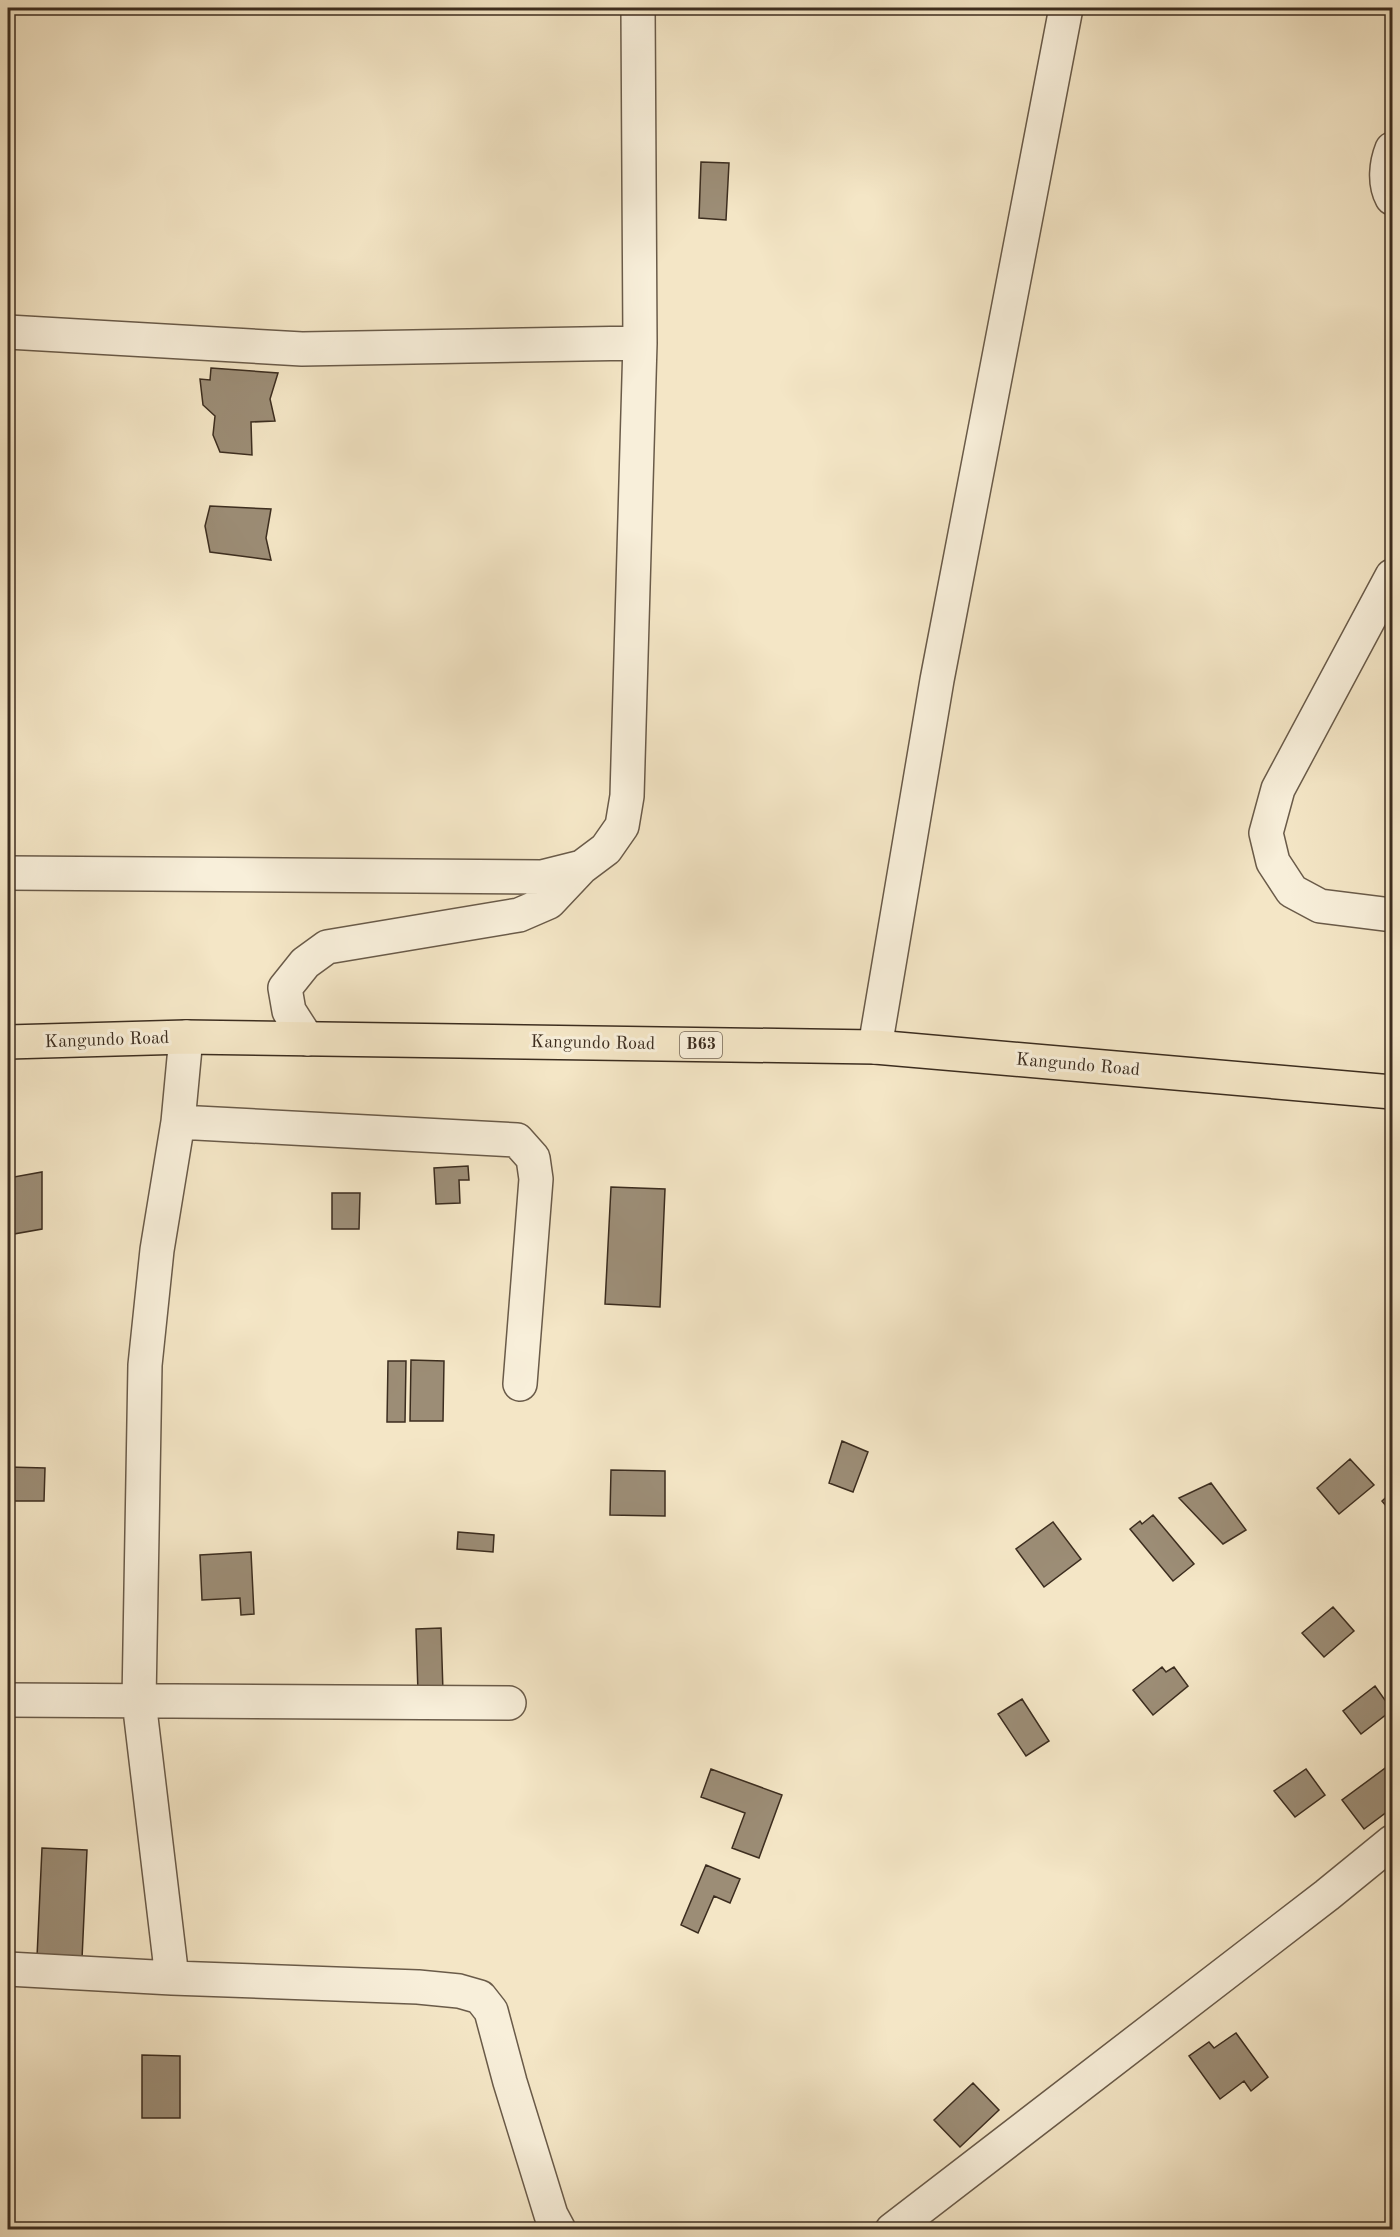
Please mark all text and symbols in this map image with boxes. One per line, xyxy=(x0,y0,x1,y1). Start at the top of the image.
street label: Kangundo Road xyxy=(44,1029,170,1051)
road number: B63 xyxy=(680,1032,722,1058)
street label: Kangundo Road xyxy=(530,1033,656,1053)
street label: Kangundo Road xyxy=(1015,1051,1141,1079)

